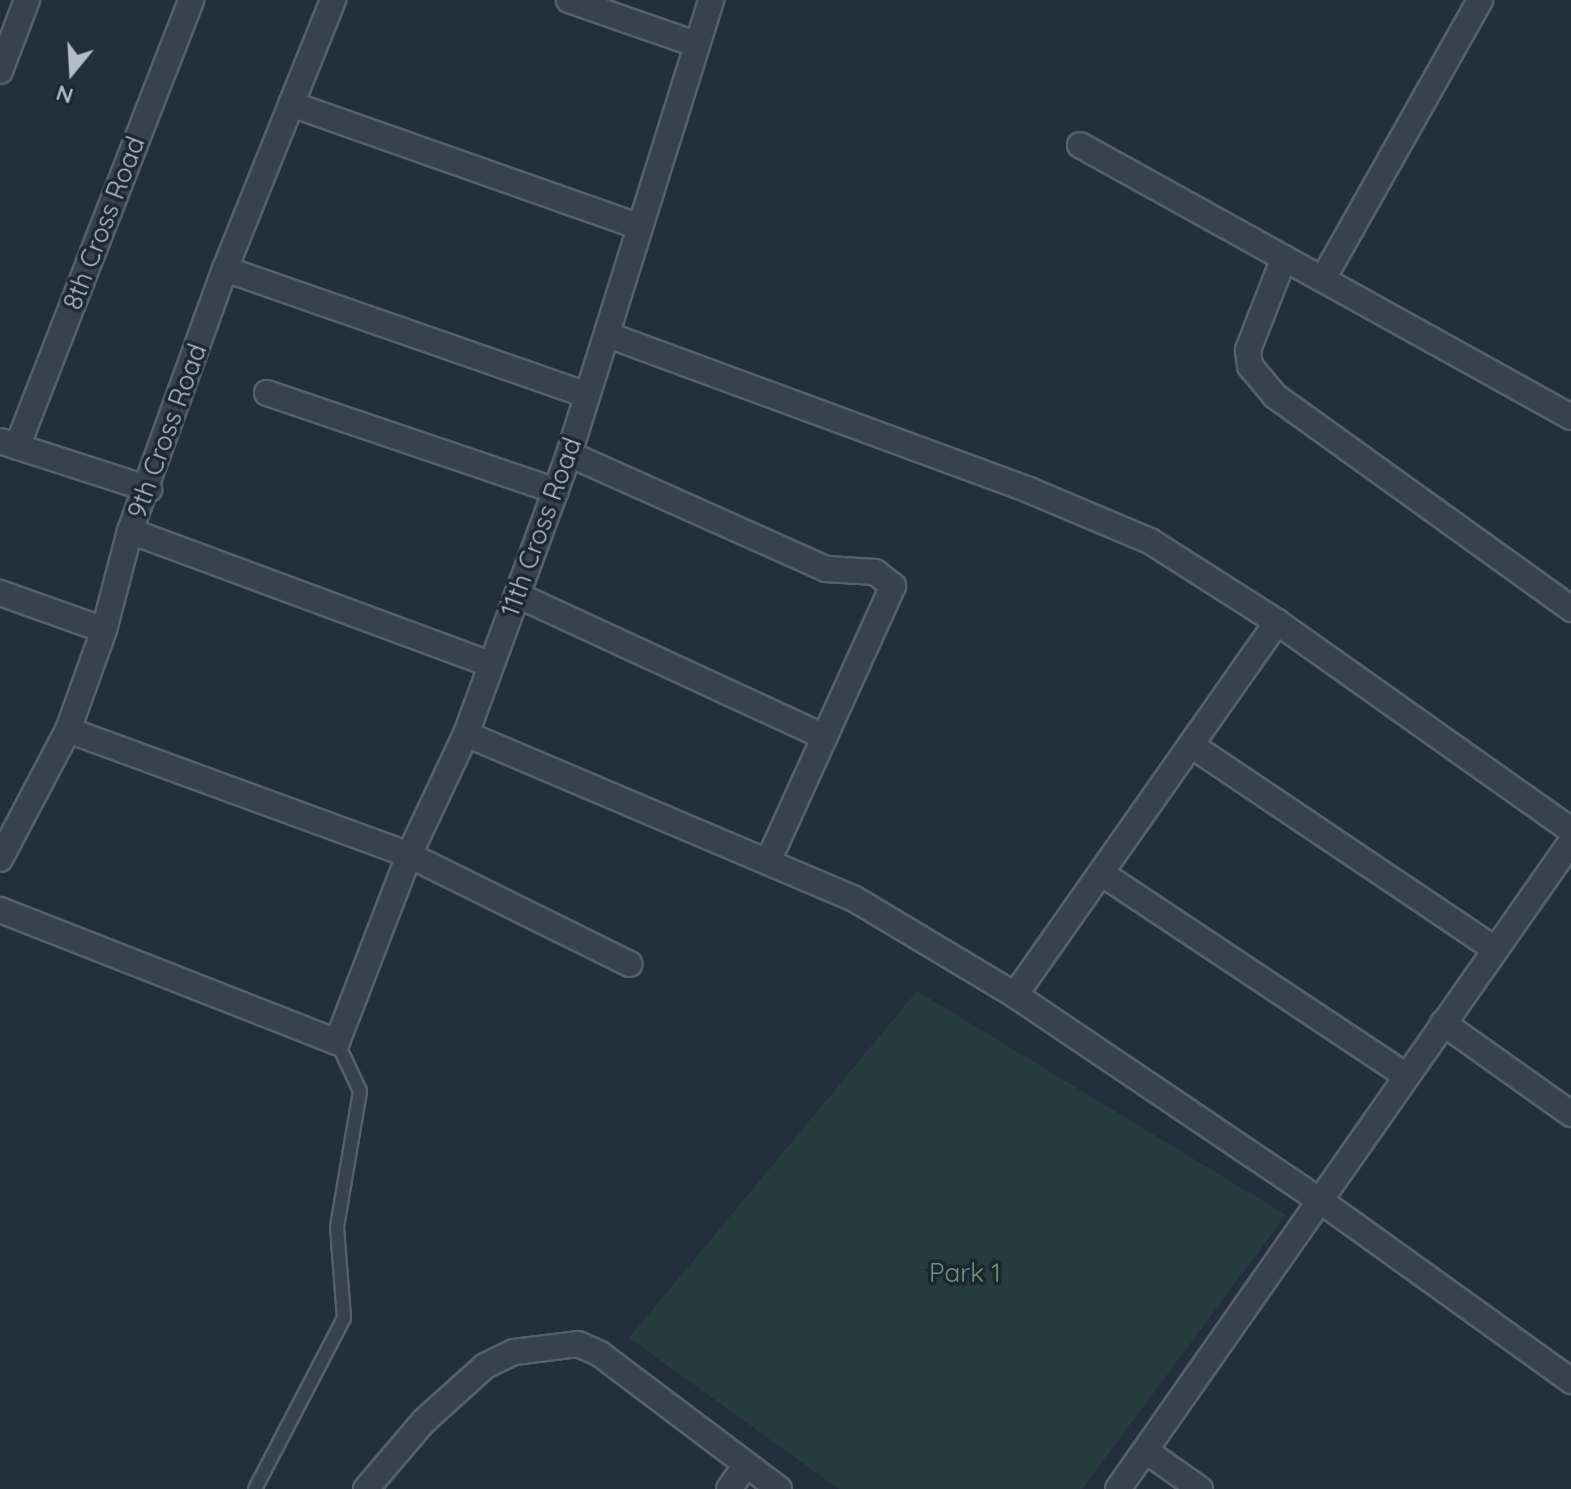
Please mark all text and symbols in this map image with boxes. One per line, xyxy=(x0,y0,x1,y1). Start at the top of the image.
north arrow xyxy=(32,32,112,112)
text: N xyxy=(53,79,77,111)
street label: 8th Cross Road xyxy=(57,132,151,314)
street label: 9th Cross Road xyxy=(121,340,213,522)
street label: 11th Cross Road xyxy=(494,433,588,621)
park label: Park 1 xyxy=(929,1257,1001,1289)

